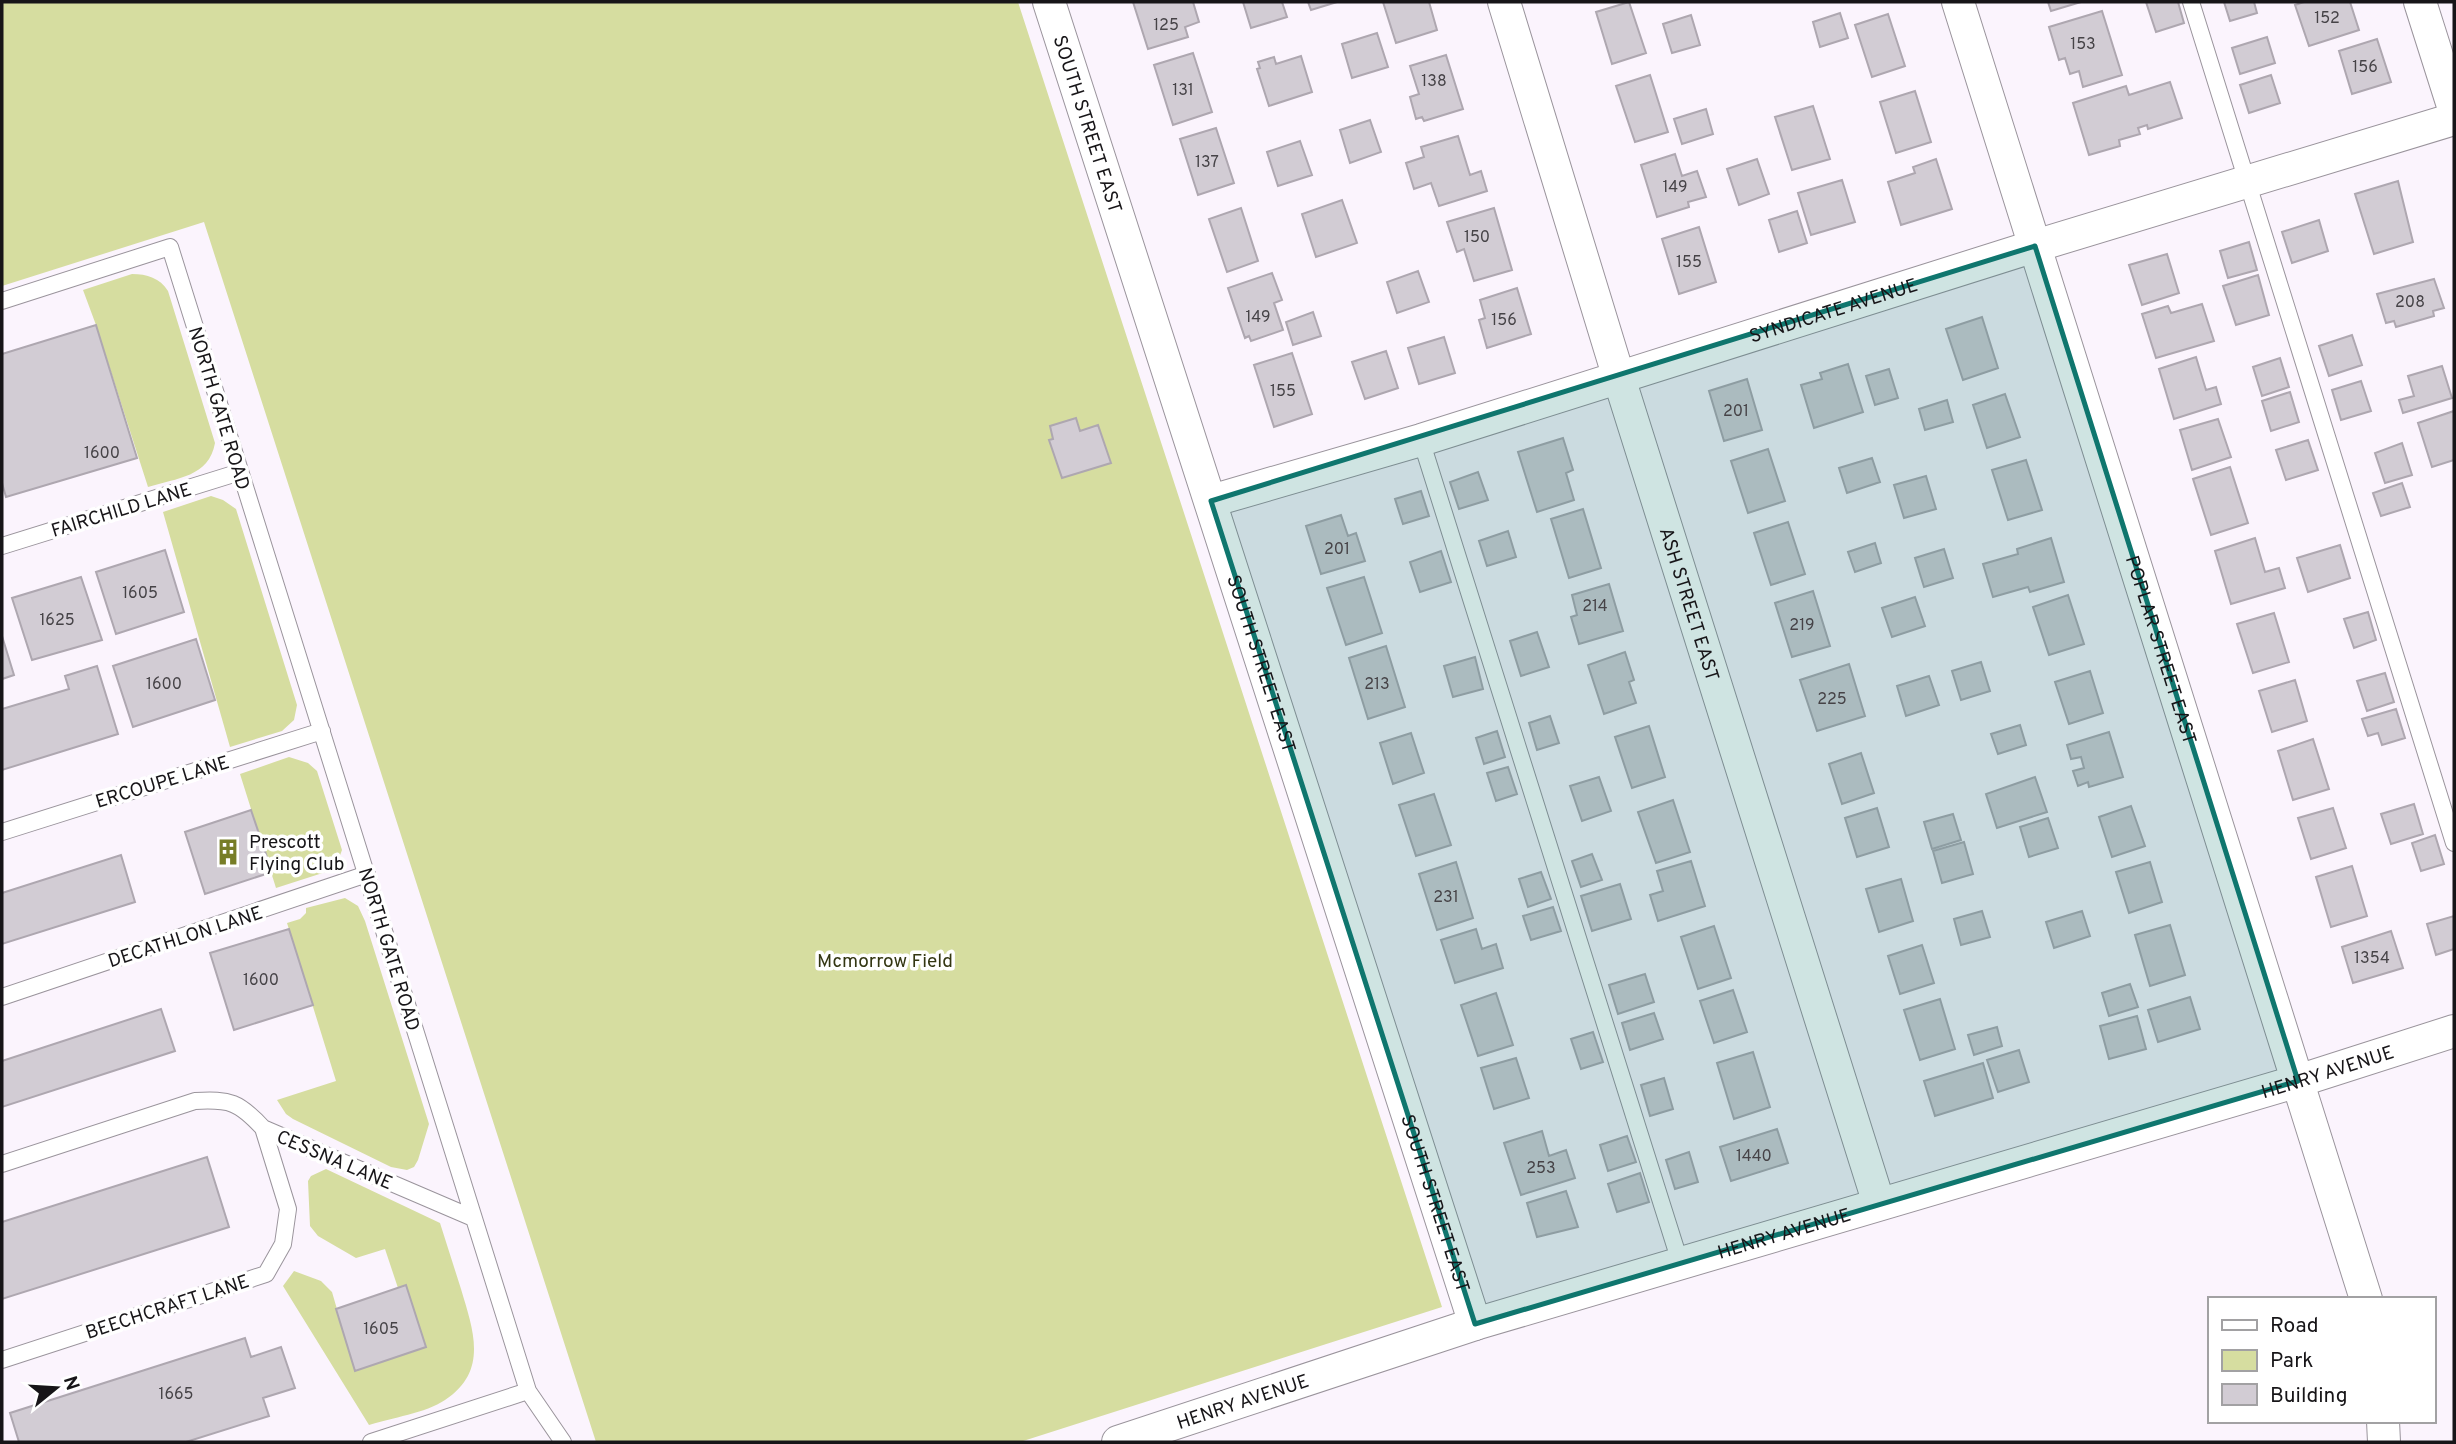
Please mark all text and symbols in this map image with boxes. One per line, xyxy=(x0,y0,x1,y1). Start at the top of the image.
house number: 152 xyxy=(2314,9,2340,29)
house number: 125 xyxy=(1153,16,1179,36)
street label: SOUTH STREET EAST xyxy=(1047,33,1126,216)
house number: 153 xyxy=(2070,35,2096,55)
house number: 156 xyxy=(2352,58,2378,78)
house number: 138 xyxy=(1421,72,1447,92)
house number: 131 xyxy=(1172,81,1194,101)
house number: 137 xyxy=(1195,153,1219,173)
house number: 149 xyxy=(1663,178,1687,198)
house number: 150 xyxy=(1464,228,1490,248)
house number: 155 xyxy=(1676,253,1702,273)
street label: SYNDICATE AVENUE xyxy=(1747,274,1921,350)
house number: 208 xyxy=(2395,293,2425,313)
house number: 149 xyxy=(1246,308,1270,328)
house number: 156 xyxy=(1491,311,1517,331)
street label: NORTH GATE ROAD xyxy=(182,324,254,493)
house number: 155 xyxy=(1270,382,1296,402)
house number: 201 xyxy=(1723,402,1749,422)
house number: 1600 xyxy=(84,444,120,464)
street label: FAIRCHILD LANE xyxy=(49,478,195,544)
street label: ASH STREET EAST xyxy=(1653,525,1724,684)
house number: 201 xyxy=(1324,540,1350,560)
street label: POPLAR STREET EAST xyxy=(2119,553,2201,748)
street label: SOUTH STREET EAST xyxy=(1220,572,1300,756)
house number: 1605 xyxy=(122,584,158,604)
house number: 214 xyxy=(1582,597,1608,617)
house number: 1625 xyxy=(39,611,75,631)
house number: 219 xyxy=(1789,616,1815,636)
house number: 1600 xyxy=(146,675,182,695)
house number: 213 xyxy=(1364,675,1390,695)
house number: 225 xyxy=(1817,690,1847,710)
street label: ERCOUPE LANE xyxy=(93,751,232,815)
place label: Prescott Flying Club xyxy=(249,831,344,877)
building icon: Prescott Flying Club xyxy=(213,837,243,867)
street label: NORTH GATE ROAD xyxy=(352,865,424,1034)
house number: 231 xyxy=(1433,888,1459,908)
street label: DECATHLON LANE xyxy=(105,902,266,974)
house number: 1354 xyxy=(2354,949,2390,969)
park label: Mcmorrow Field xyxy=(817,950,953,974)
house number: 1600 xyxy=(243,971,279,991)
street label: HENRY AVENUE xyxy=(2259,1041,2397,1105)
street label: SOUTH STREET EAST xyxy=(1394,1112,1474,1296)
street label: CESSNA LANE xyxy=(272,1126,396,1196)
house number: 1440 xyxy=(1736,1147,1772,1167)
house number: 253 xyxy=(1526,1159,1556,1179)
street label: HENRY AVENUE xyxy=(1715,1204,1854,1266)
street label: BEECHCRAFT LANE xyxy=(83,1270,252,1346)
legend xyxy=(2208,1297,2435,1423)
text: Road xyxy=(2270,1313,2319,1340)
house number: 1605 xyxy=(363,1320,399,1340)
text: Park xyxy=(2270,1348,2313,1375)
north arrow xyxy=(21,1353,91,1423)
street label: HENRY AVENUE xyxy=(1174,1370,1312,1436)
text: N xyxy=(57,1373,84,1394)
text: Building xyxy=(2270,1383,2348,1410)
house number: 1665 xyxy=(158,1385,194,1405)

